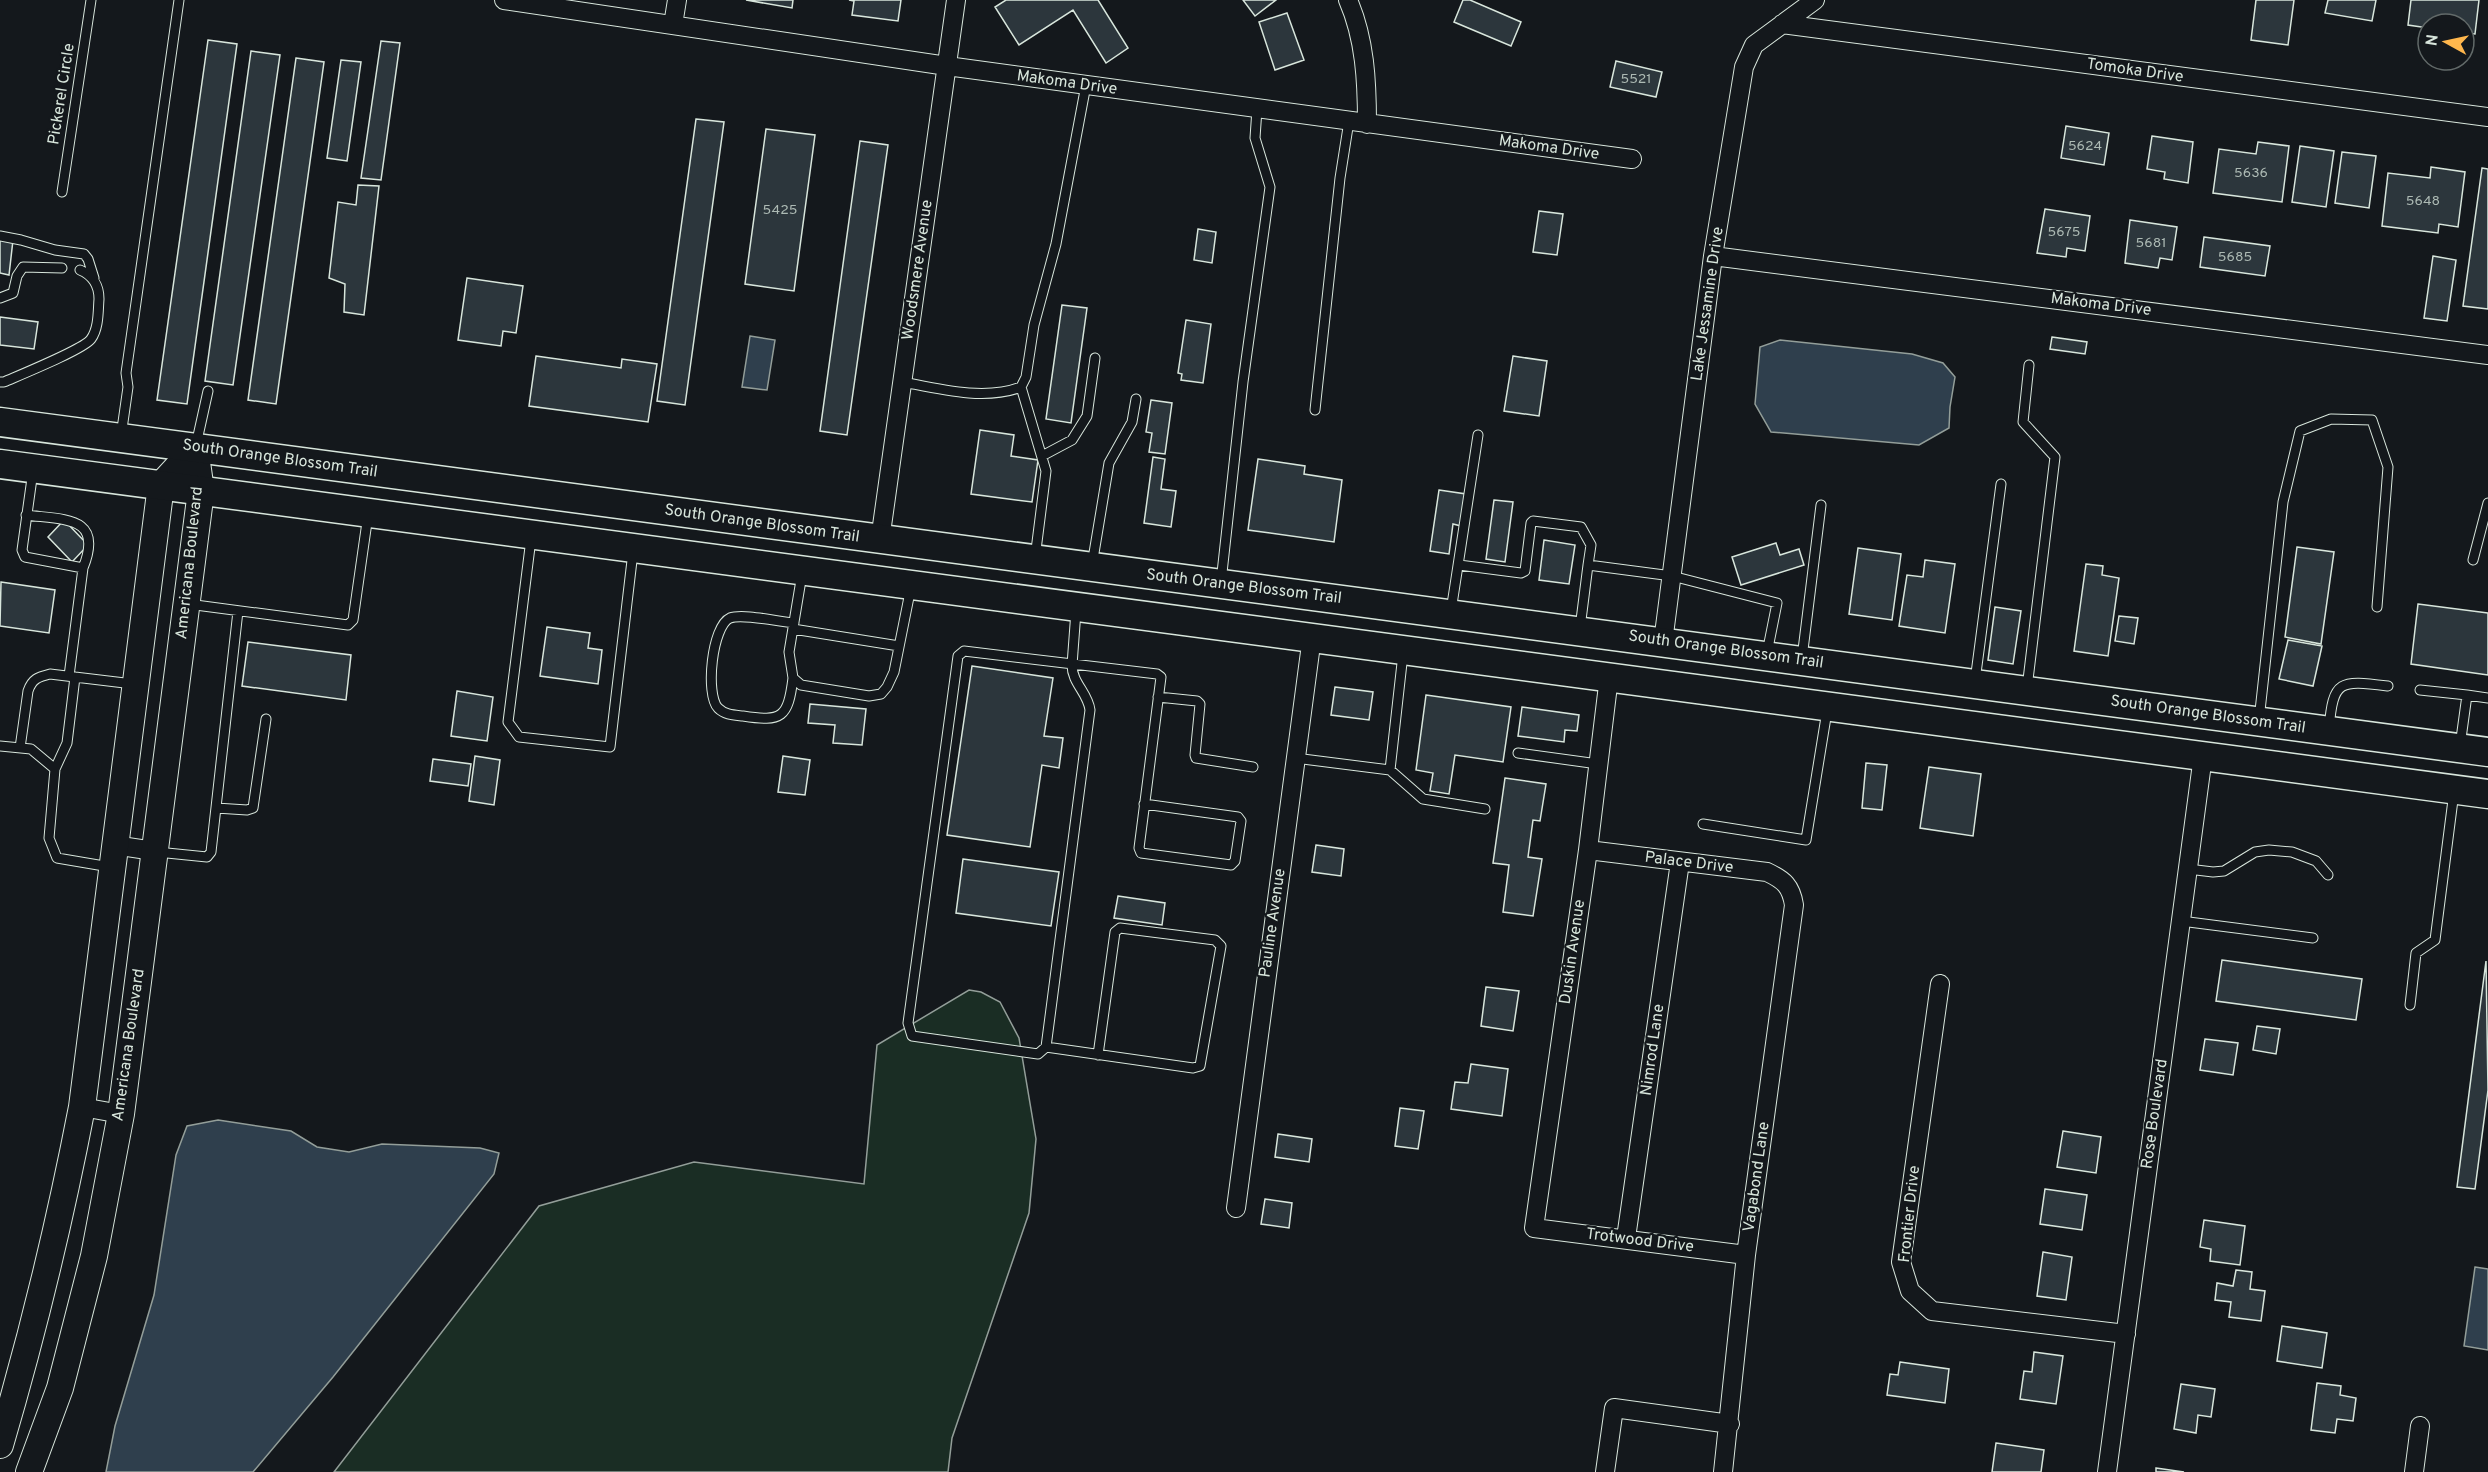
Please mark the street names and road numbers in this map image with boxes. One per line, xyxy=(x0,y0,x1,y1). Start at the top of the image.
street label: Pickerel Circle xyxy=(44,42,80,146)
street label: Tomoka Drive xyxy=(2085,54,2185,88)
street label: Makoma Drive xyxy=(1015,66,1119,100)
street label: Makoma Drive xyxy=(1497,131,1601,165)
street label: Woodsmere Avenue xyxy=(898,199,938,341)
street label: Lake Jessamine Drive xyxy=(1687,226,1729,382)
street label: Makoma Drive xyxy=(2049,289,2153,321)
street label: South Orange Blossom Trail xyxy=(181,435,379,483)
street label: Americana Boulevard xyxy=(172,486,208,640)
street label: South Orange Blossom Trail xyxy=(663,500,861,548)
street label: South Orange Blossom Trail xyxy=(1145,565,1343,609)
street label: South Orange Blossom Trail xyxy=(1627,626,1825,674)
street label: South Orange Blossom Trail xyxy=(2109,691,2307,739)
street label: Palace Drive xyxy=(1643,848,1735,878)
street label: Pauline Avenue xyxy=(1255,867,1291,979)
street label: Duskin Avenue xyxy=(1556,898,1590,1006)
street label: Americana Boulevard xyxy=(108,967,150,1123)
street label: Nimrod Lane xyxy=(1637,1003,1669,1097)
street label: Rose Boulevard xyxy=(2137,1058,2173,1170)
street label: Vagabond Lane xyxy=(1739,1121,1775,1233)
street label: Frontier Drive xyxy=(1895,1164,1925,1264)
street label: Trotwood Drive xyxy=(1585,1224,1695,1258)

